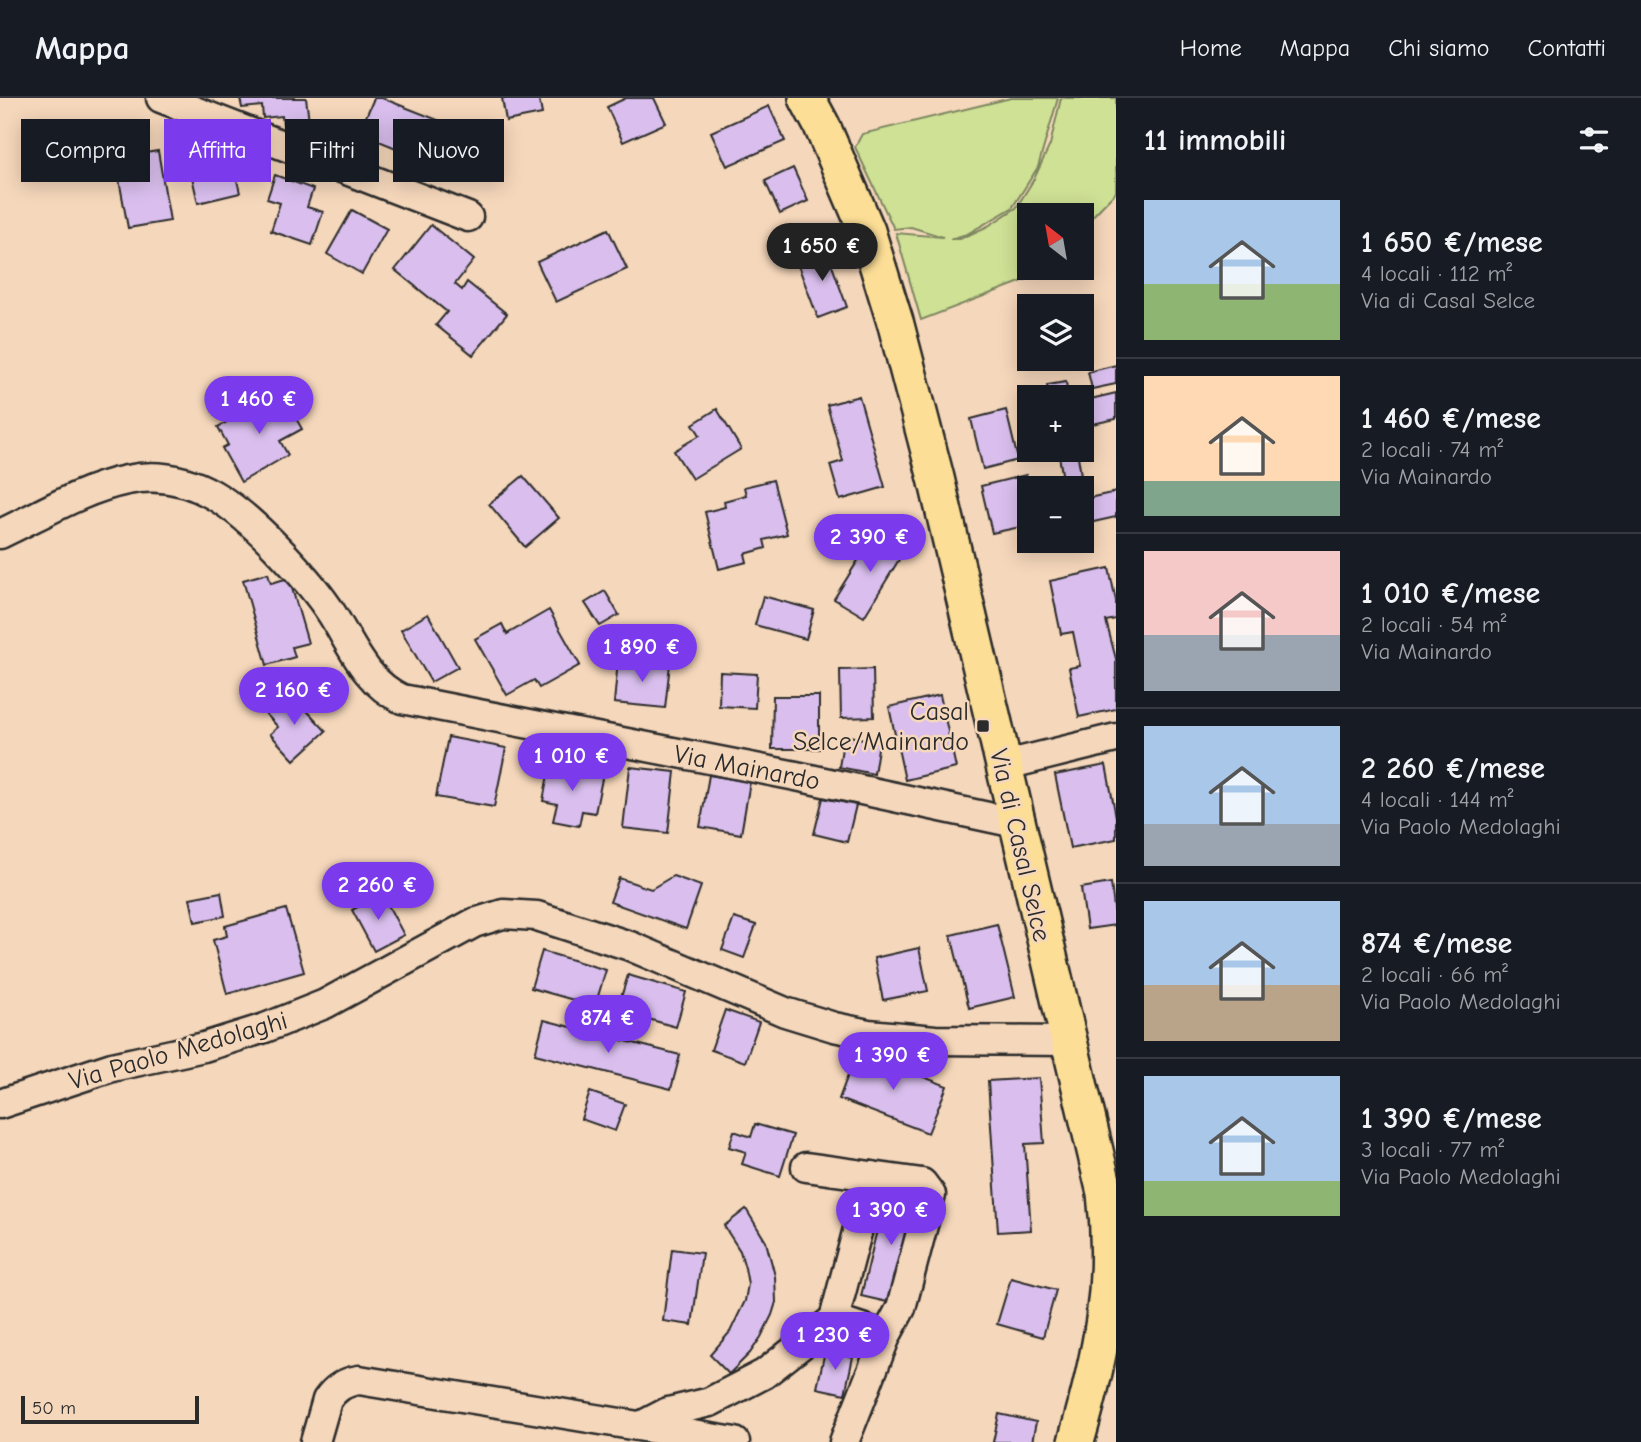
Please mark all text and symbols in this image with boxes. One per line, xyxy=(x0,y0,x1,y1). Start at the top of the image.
text: Mappa xyxy=(35,29,130,67)
text: Home xyxy=(1180,34,1242,62)
text: Mappa xyxy=(1280,34,1350,62)
text: Chi siamo xyxy=(1388,34,1490,62)
text: Contatti xyxy=(1528,34,1606,62)
chip: Compra xyxy=(21,119,150,182)
chip: Affitta xyxy=(164,119,271,182)
chip: Filtri xyxy=(285,119,379,182)
chip: Nuovo xyxy=(393,119,504,182)
icon: filters xyxy=(1575,121,1613,159)
text: 11 immobili xyxy=(1144,123,1286,158)
north arrow xyxy=(1017,203,1094,280)
map controls xyxy=(1017,203,1094,553)
pin: 1 650 € xyxy=(757,223,887,283)
text: 1 650 €/mese xyxy=(1361,225,1543,260)
icon: home xyxy=(1200,228,1284,312)
text: 1 650 € xyxy=(783,232,861,259)
text: 4 locali · 112 m² xyxy=(1361,260,1512,287)
text: Via di Casal Selce xyxy=(1361,287,1535,314)
button: layers xyxy=(1017,294,1094,371)
pin: 1 460 € xyxy=(194,376,324,436)
text: 1 460 € xyxy=(220,385,298,412)
button: + xyxy=(1017,385,1094,462)
text: 1 460 €/mese xyxy=(1361,401,1541,436)
icon: home xyxy=(1200,404,1284,488)
text: 2 locali · 74 m² xyxy=(1361,436,1503,463)
text: Via Mainardo xyxy=(1361,463,1492,490)
button: − xyxy=(1017,476,1094,553)
pin: 2 390 € xyxy=(805,514,935,574)
text: 2 390 € xyxy=(830,523,910,550)
text: 1 010 €/mese xyxy=(1361,576,1540,611)
icon: home xyxy=(1200,579,1284,663)
text: 2 locali · 54 m² xyxy=(1361,611,1507,638)
pin: 1 890 € xyxy=(577,624,707,684)
text: 1 890 € xyxy=(603,633,681,660)
text: Via Mainardo xyxy=(1361,638,1492,665)
pin: 2 160 € xyxy=(229,668,359,727)
text: 2 160 € xyxy=(255,676,333,703)
place label: Casal Selce/Mainardo xyxy=(793,697,969,757)
marker: Casal Selce/Mainardo xyxy=(975,718,991,734)
pin: 1 010 € xyxy=(507,734,637,793)
street label: Via Mainardo xyxy=(671,739,822,797)
text: 1 010 € xyxy=(534,742,610,769)
street label: Via di Casal Selce xyxy=(983,746,1057,945)
text: 2 260 €/mese xyxy=(1361,751,1545,786)
icon: home xyxy=(1200,754,1284,838)
text: 4 locali · 144 m² xyxy=(1361,786,1513,813)
text: Via Paolo Medolaghi xyxy=(1361,813,1561,840)
pin: 2 260 € xyxy=(313,862,443,922)
text: 2 260 € xyxy=(338,871,418,898)
text: 874 €/mese xyxy=(1361,926,1512,961)
icon: home xyxy=(1200,929,1284,1013)
text: 2 locali · 66 m² xyxy=(1361,961,1508,988)
text: Via Paolo Medolaghi xyxy=(1361,988,1561,1015)
pin: 874 € xyxy=(559,996,657,1055)
text: 874 € xyxy=(580,1004,636,1031)
street label: Via Paolo Medolaghi xyxy=(66,1005,291,1096)
pin: 1 390 € xyxy=(828,1032,958,1092)
text: 1 390 € xyxy=(854,1041,932,1068)
text: 1 390 €/mese xyxy=(1361,1101,1542,1136)
icon: home xyxy=(1200,1104,1284,1188)
text: 3 locali · 77 m² xyxy=(1361,1136,1504,1163)
text: Via Paolo Medolaghi xyxy=(1361,1163,1561,1190)
pin: 1 390 € xyxy=(826,1188,956,1247)
text: 1 390 € xyxy=(852,1196,930,1223)
pin: 1 230 € xyxy=(770,1312,900,1372)
text: 1 230 € xyxy=(796,1321,874,1348)
scale bar xyxy=(21,1393,200,1425)
text: 50 m xyxy=(32,1397,76,1419)

